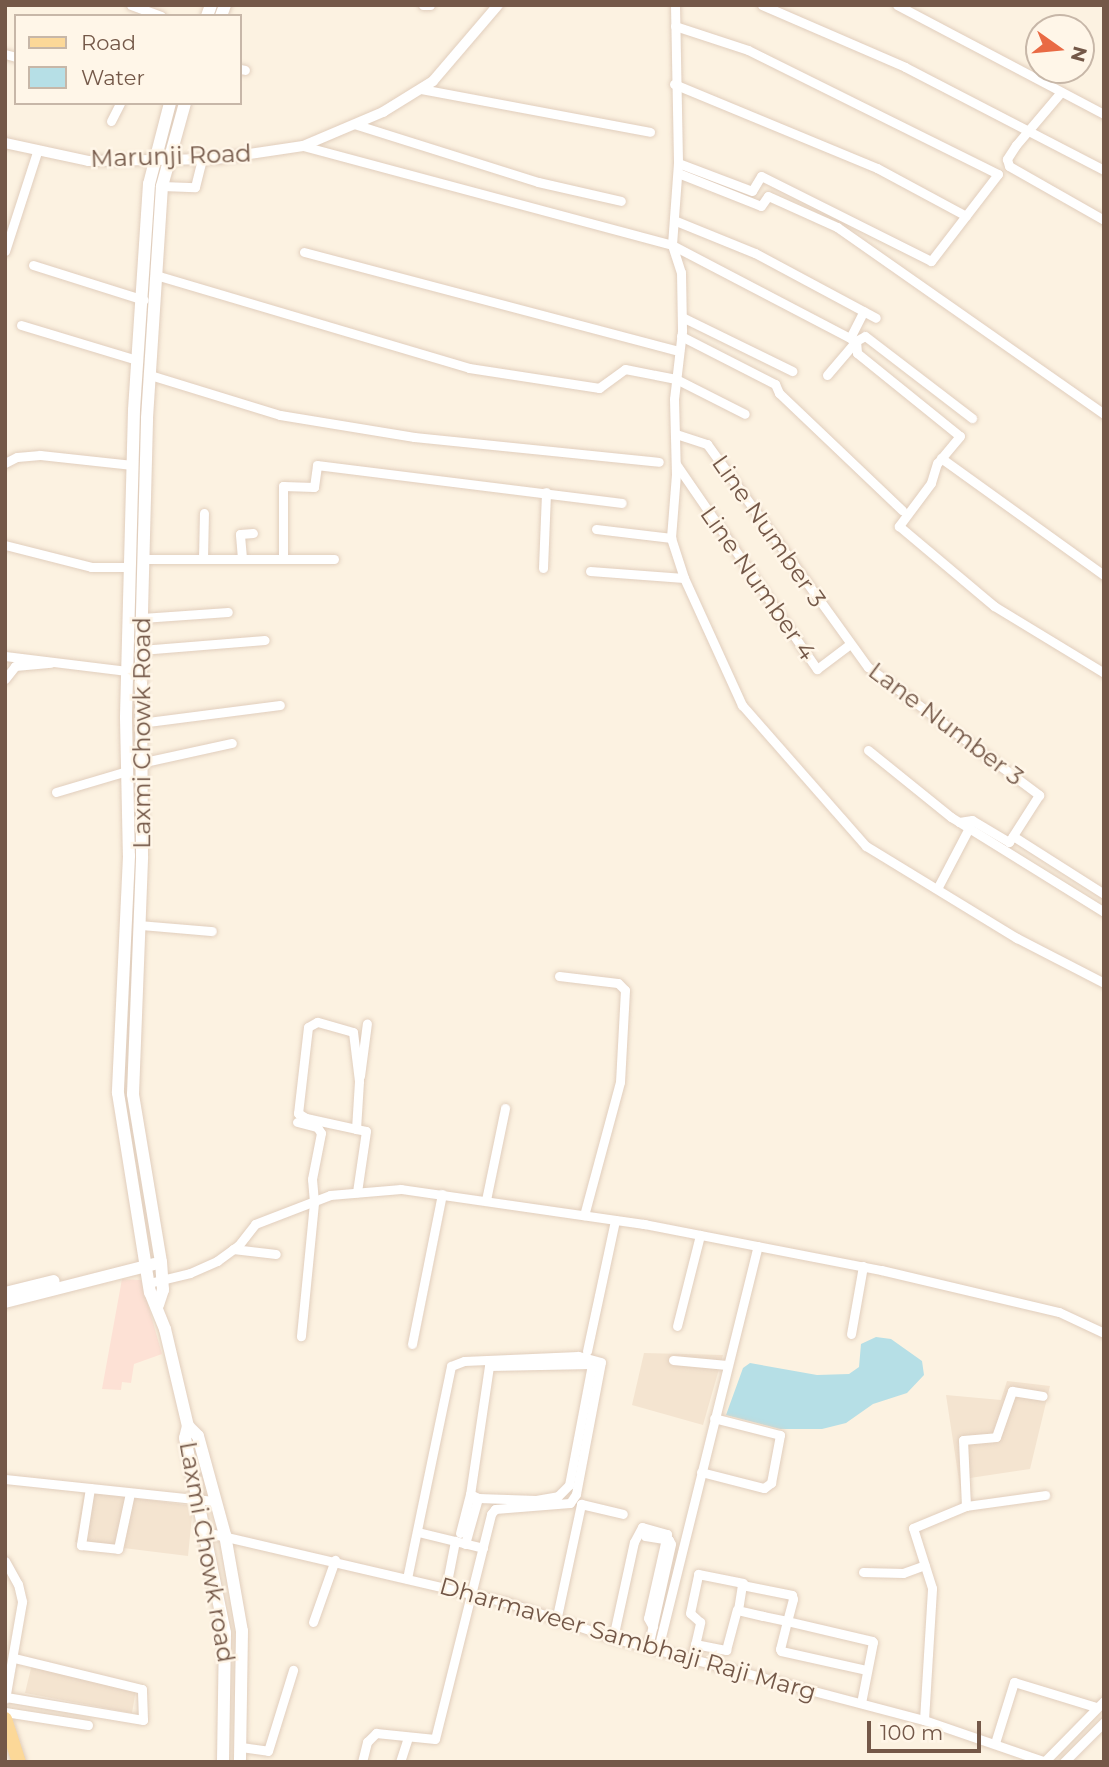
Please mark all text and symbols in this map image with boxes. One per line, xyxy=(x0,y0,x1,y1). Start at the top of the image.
legend xyxy=(14,14,242,105)
north arrow xyxy=(1025,14,1095,84)
text: Road xyxy=(81,30,136,55)
text: N xyxy=(1066,44,1092,64)
text: Water xyxy=(81,65,145,90)
street label: Marunji Road xyxy=(90,139,252,173)
street label: Line Number 3 xyxy=(706,449,832,613)
street label: Line Number 4 xyxy=(694,501,822,665)
street label: Laxmi Chowk Road xyxy=(128,617,156,849)
street label: Lane Number 3 xyxy=(863,656,1029,792)
street label: Laxmi Chowk road xyxy=(173,1439,241,1665)
street label: Dharmaveer Sambhaji Raji Marg xyxy=(436,1571,820,1707)
scale bar xyxy=(871,1708,985,1752)
text: 100 m xyxy=(880,1720,943,1745)

